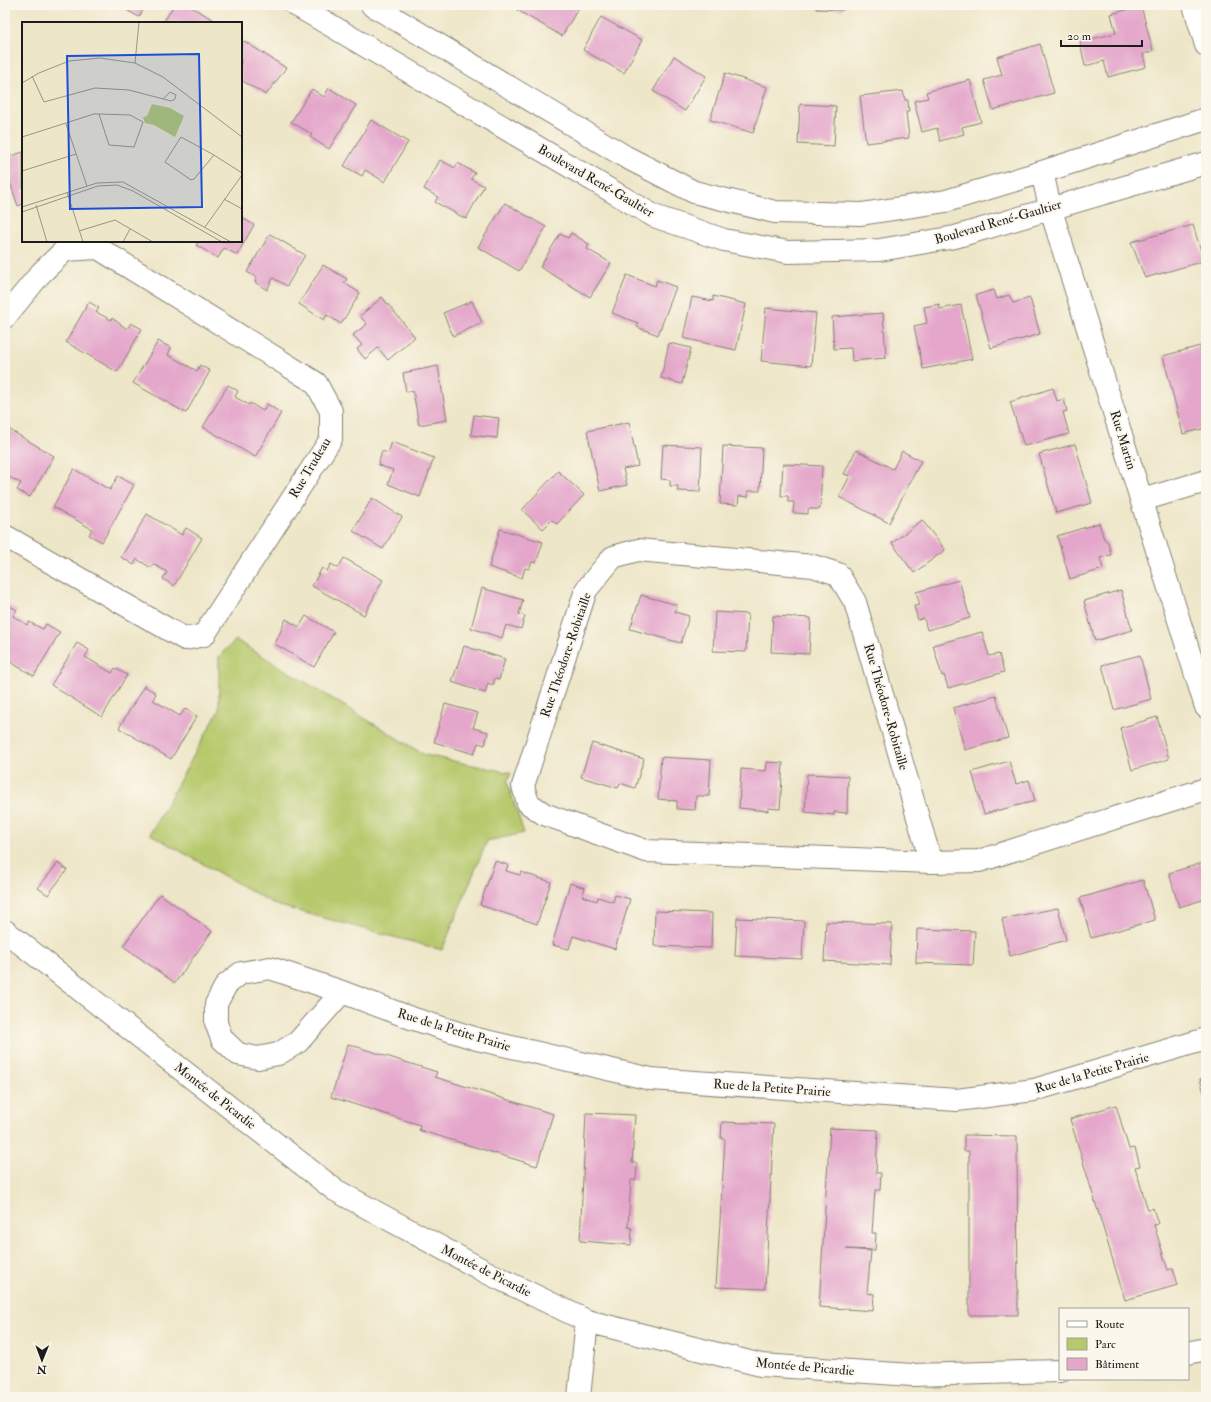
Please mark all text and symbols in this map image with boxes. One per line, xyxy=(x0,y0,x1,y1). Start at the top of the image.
inset map xyxy=(22,22,242,242)
scale bar xyxy=(1061,22,1142,48)
text: 20 m xyxy=(1067,29,1092,44)
street label: Boulevard René-Gaultier xyxy=(535,141,657,221)
street label: Boulevard René-Gaultier xyxy=(933,196,1064,248)
street label: Rue Martin xyxy=(1106,408,1140,472)
street label: Rue Trudeau xyxy=(286,435,334,501)
street label: Rue Théodore-Robitaille xyxy=(537,590,595,719)
street label: Rue Théodore-Robitaille xyxy=(860,642,912,773)
street label: Rue de la Petite Prairie xyxy=(395,1005,513,1055)
street label: Rue de la Petite Prairie xyxy=(1033,1049,1151,1097)
street label: Montée de Picardie xyxy=(171,1059,259,1133)
street label: Rue de la Petite Prairie xyxy=(713,1076,832,1100)
street label: Montée de Picardie xyxy=(438,1241,534,1301)
legend xyxy=(1059,1308,1189,1380)
text: Route xyxy=(1095,1317,1124,1332)
text: Parc xyxy=(1095,1337,1116,1352)
north arrow xyxy=(22,1340,62,1380)
street label: Montée de Picardie xyxy=(755,1355,856,1379)
text: Bâtiment xyxy=(1095,1357,1139,1372)
text: N xyxy=(36,1363,48,1376)

